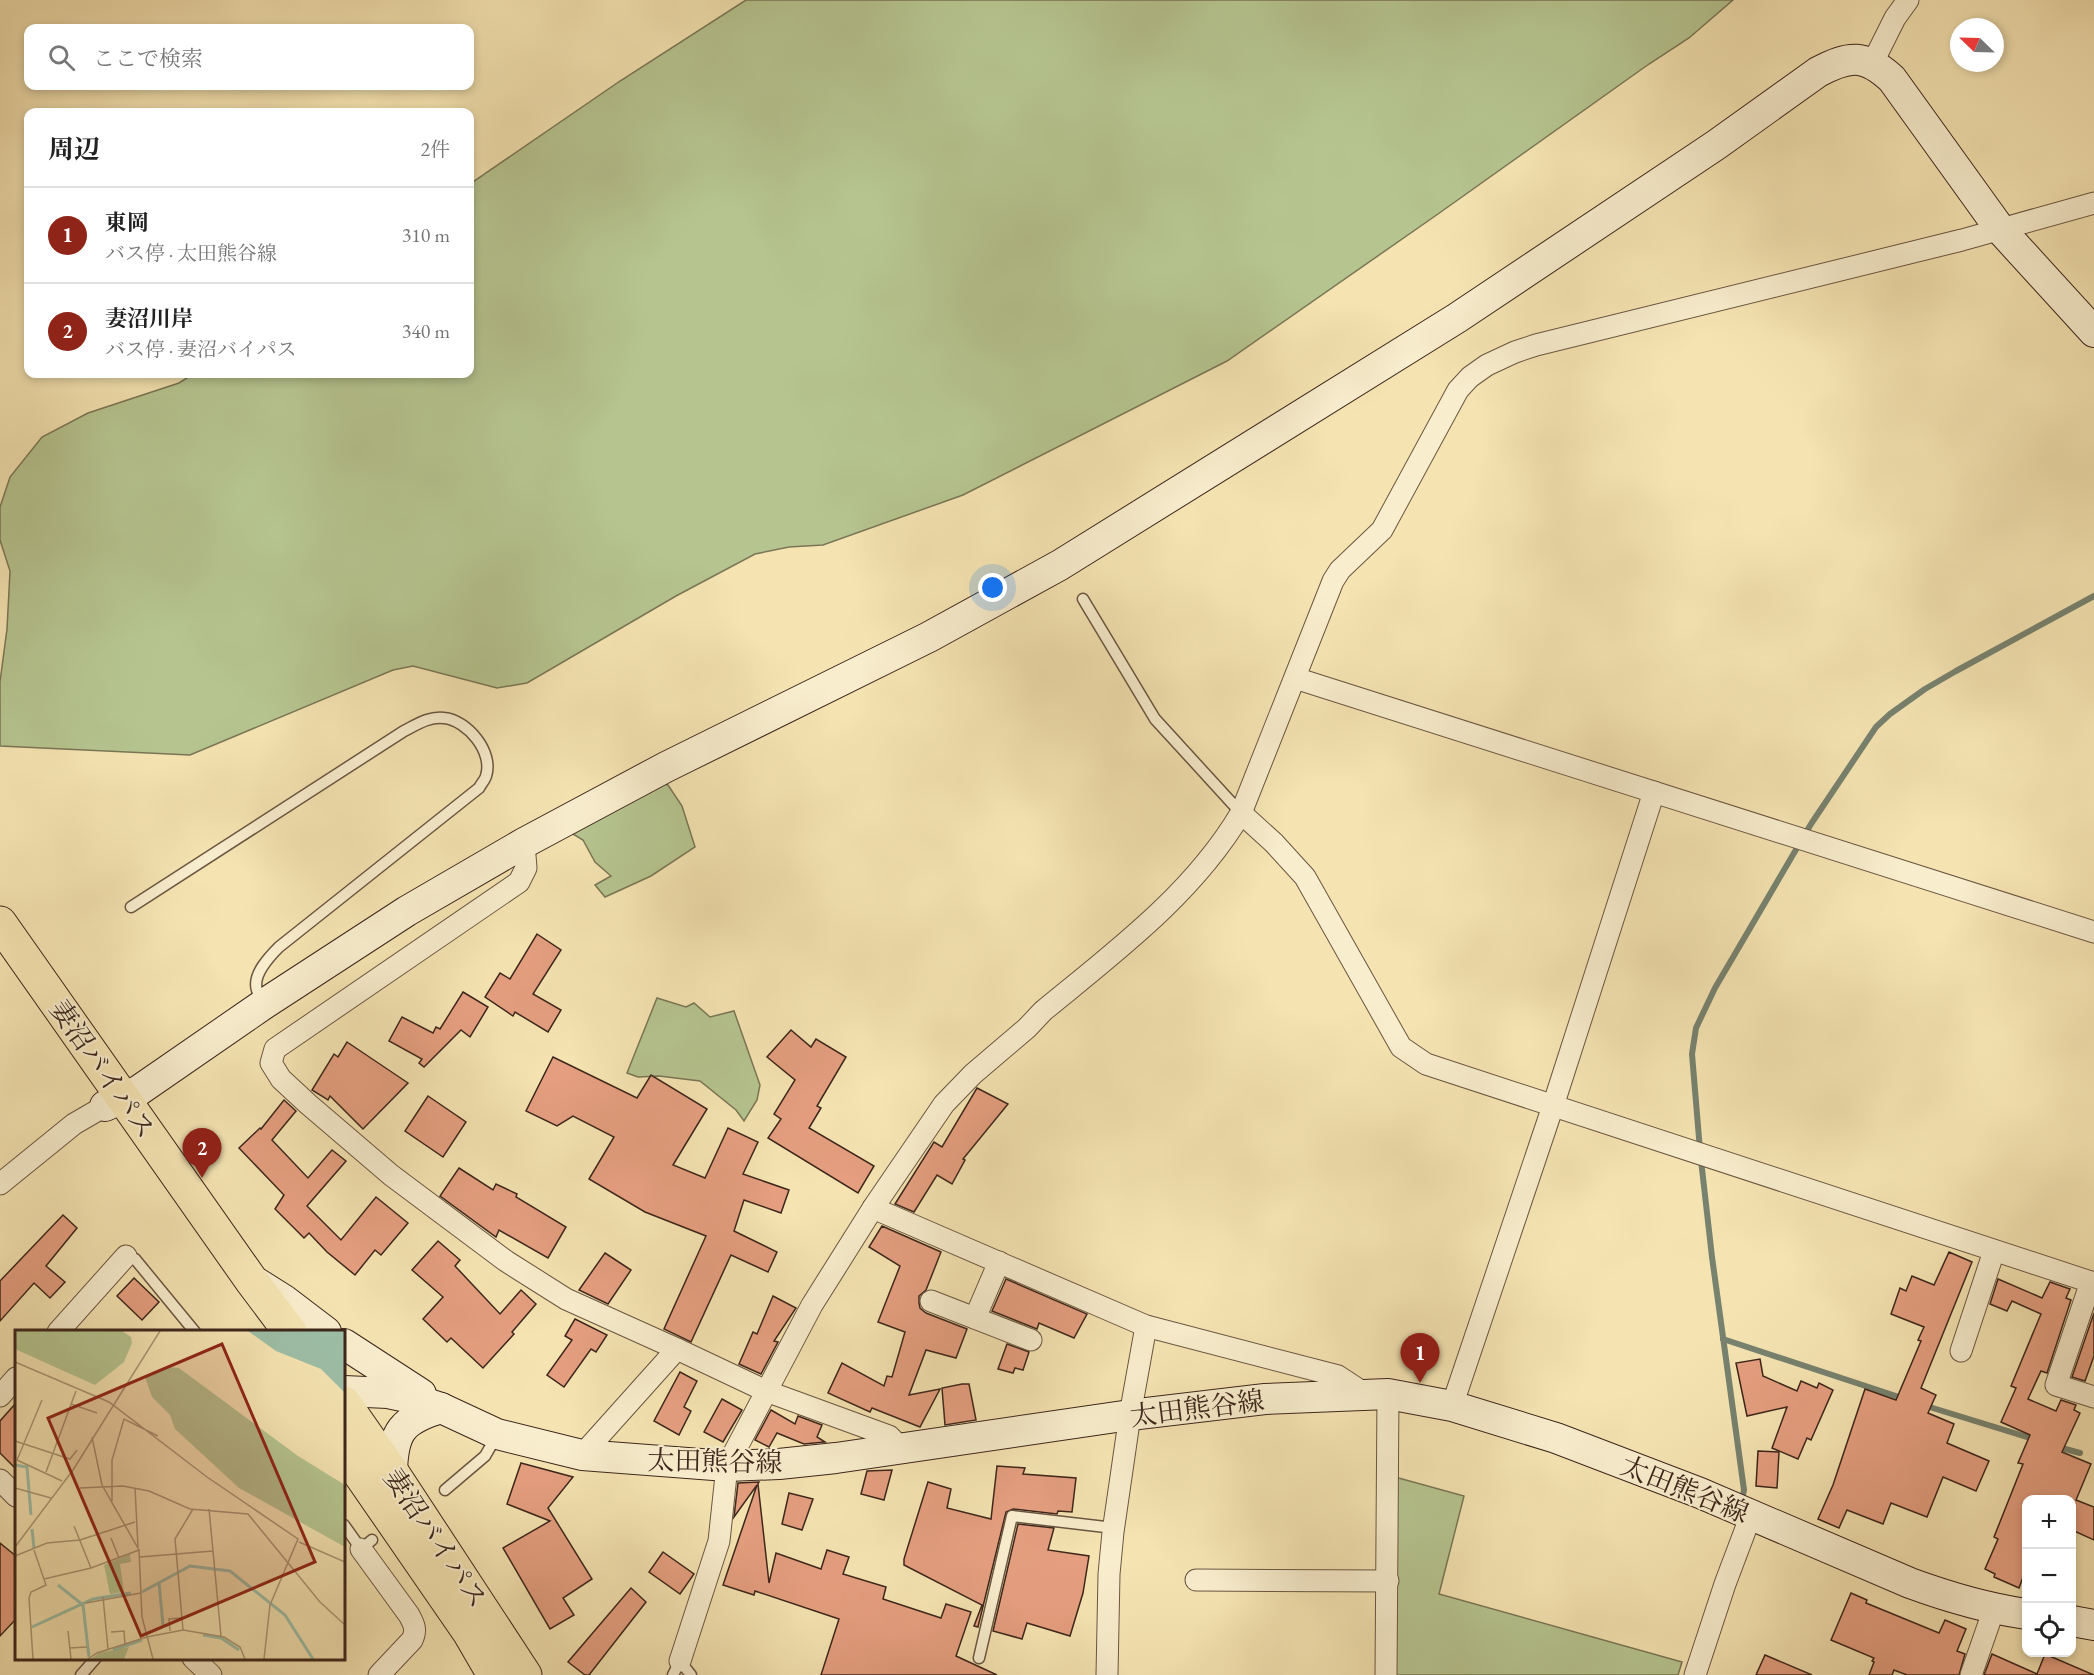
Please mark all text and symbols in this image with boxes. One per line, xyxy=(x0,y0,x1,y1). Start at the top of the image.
north arrow xyxy=(1950,18,2004,72)
search box xyxy=(24,24,474,90)
icon: search xyxy=(45,41,78,74)
text: ここで検索 xyxy=(93,44,203,73)
text: 周辺 xyxy=(48,132,100,166)
text: 2件 xyxy=(420,136,450,162)
text: 東岡 xyxy=(105,208,149,237)
text: 1 xyxy=(62,222,73,248)
text: 310 m xyxy=(402,222,450,248)
text: バス停 · 太田熊谷線 xyxy=(105,240,277,266)
text: 妻沼川岸 xyxy=(105,304,193,333)
text: 2 xyxy=(62,318,73,344)
text: 340 m xyxy=(402,318,450,344)
text: バス停 · 妻沼バイパス xyxy=(105,336,297,362)
your location xyxy=(978,573,1007,602)
street label: 妻沼バイパス xyxy=(42,993,164,1145)
pin: 2 xyxy=(182,1128,222,1178)
inset map xyxy=(15,1330,345,1660)
pin: 1 xyxy=(1400,1334,1440,1383)
street label: 太田熊谷線 xyxy=(1128,1382,1266,1434)
street label: 太田熊谷線 xyxy=(647,1442,783,1480)
street label: 太田熊谷線 xyxy=(1616,1447,1754,1531)
street label: 妻沼バイパス xyxy=(376,1461,496,1615)
map controls xyxy=(2022,1495,2076,1657)
button: + xyxy=(2022,1495,2076,1549)
button: − xyxy=(2022,1549,2076,1603)
button: locate xyxy=(2022,1603,2076,1657)

